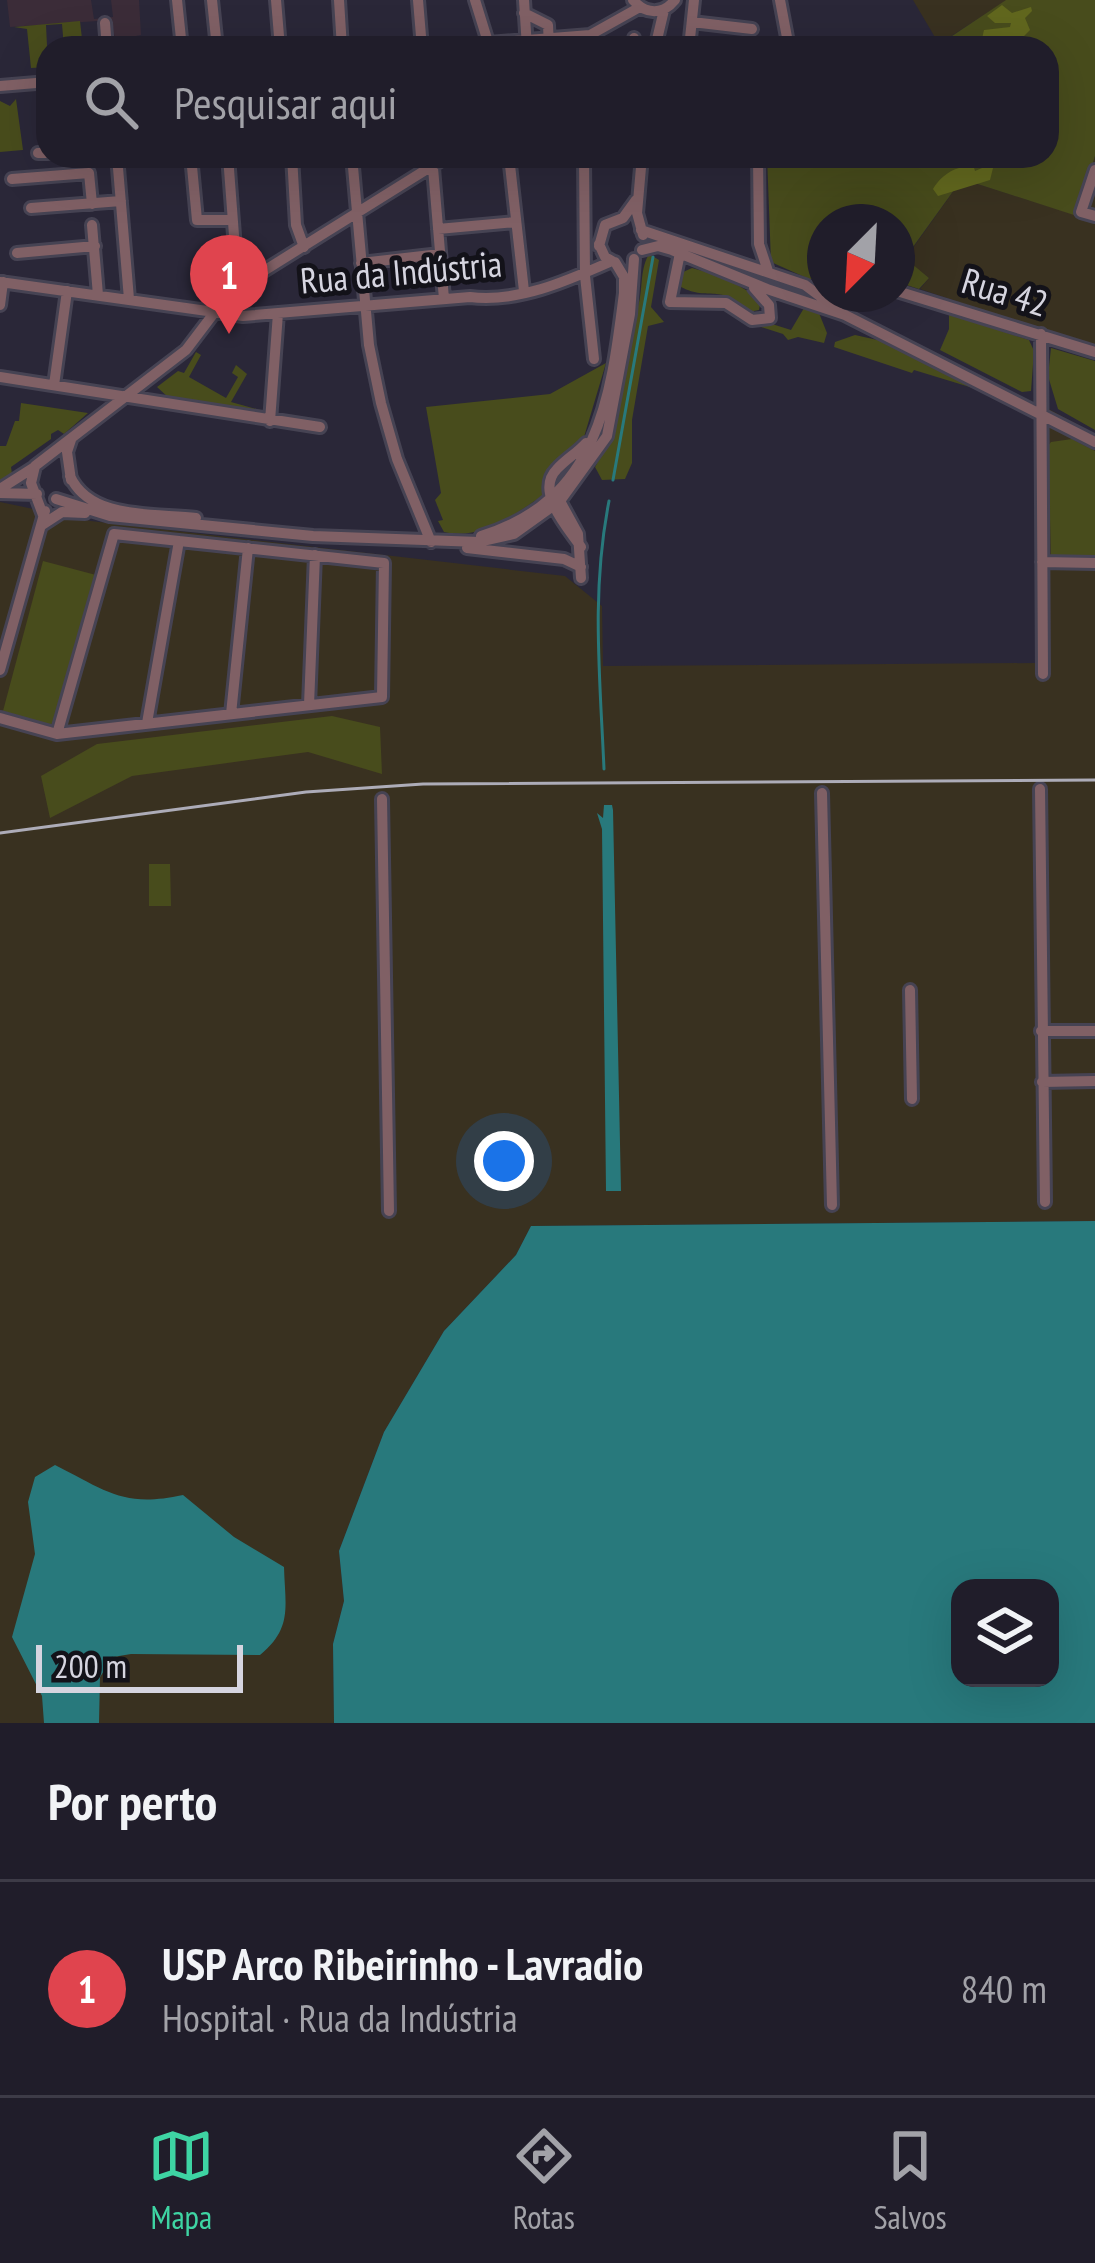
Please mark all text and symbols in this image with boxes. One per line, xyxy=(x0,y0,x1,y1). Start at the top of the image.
search box xyxy=(36,36,1059,168)
icon: search xyxy=(78,69,144,135)
text: Pesquisar aqui xyxy=(174,73,397,131)
north arrow xyxy=(807,204,915,312)
pin: 1 xyxy=(190,235,268,334)
street label: Rua da Indústria xyxy=(298,239,504,304)
street label: Rua 42 xyxy=(957,256,1054,327)
your location xyxy=(474,1131,534,1191)
map controls xyxy=(951,1579,1059,1687)
button: layers xyxy=(951,1579,1059,1687)
scale bar xyxy=(36,1639,243,1692)
text: 200 m xyxy=(54,1644,127,1687)
text: Por perto xyxy=(48,1768,217,1834)
text: USP Arco Ribeirinho - Lavradio xyxy=(162,1934,643,1992)
text: 1 xyxy=(78,1963,96,2014)
text: 840 m xyxy=(961,1963,1047,2014)
text: Hospital · Rua da Indústria xyxy=(162,1992,518,2043)
tab: Mapa xyxy=(148,2123,214,2238)
tab: Rotas xyxy=(511,2123,577,2238)
tab: Salvos xyxy=(873,2123,947,2238)

